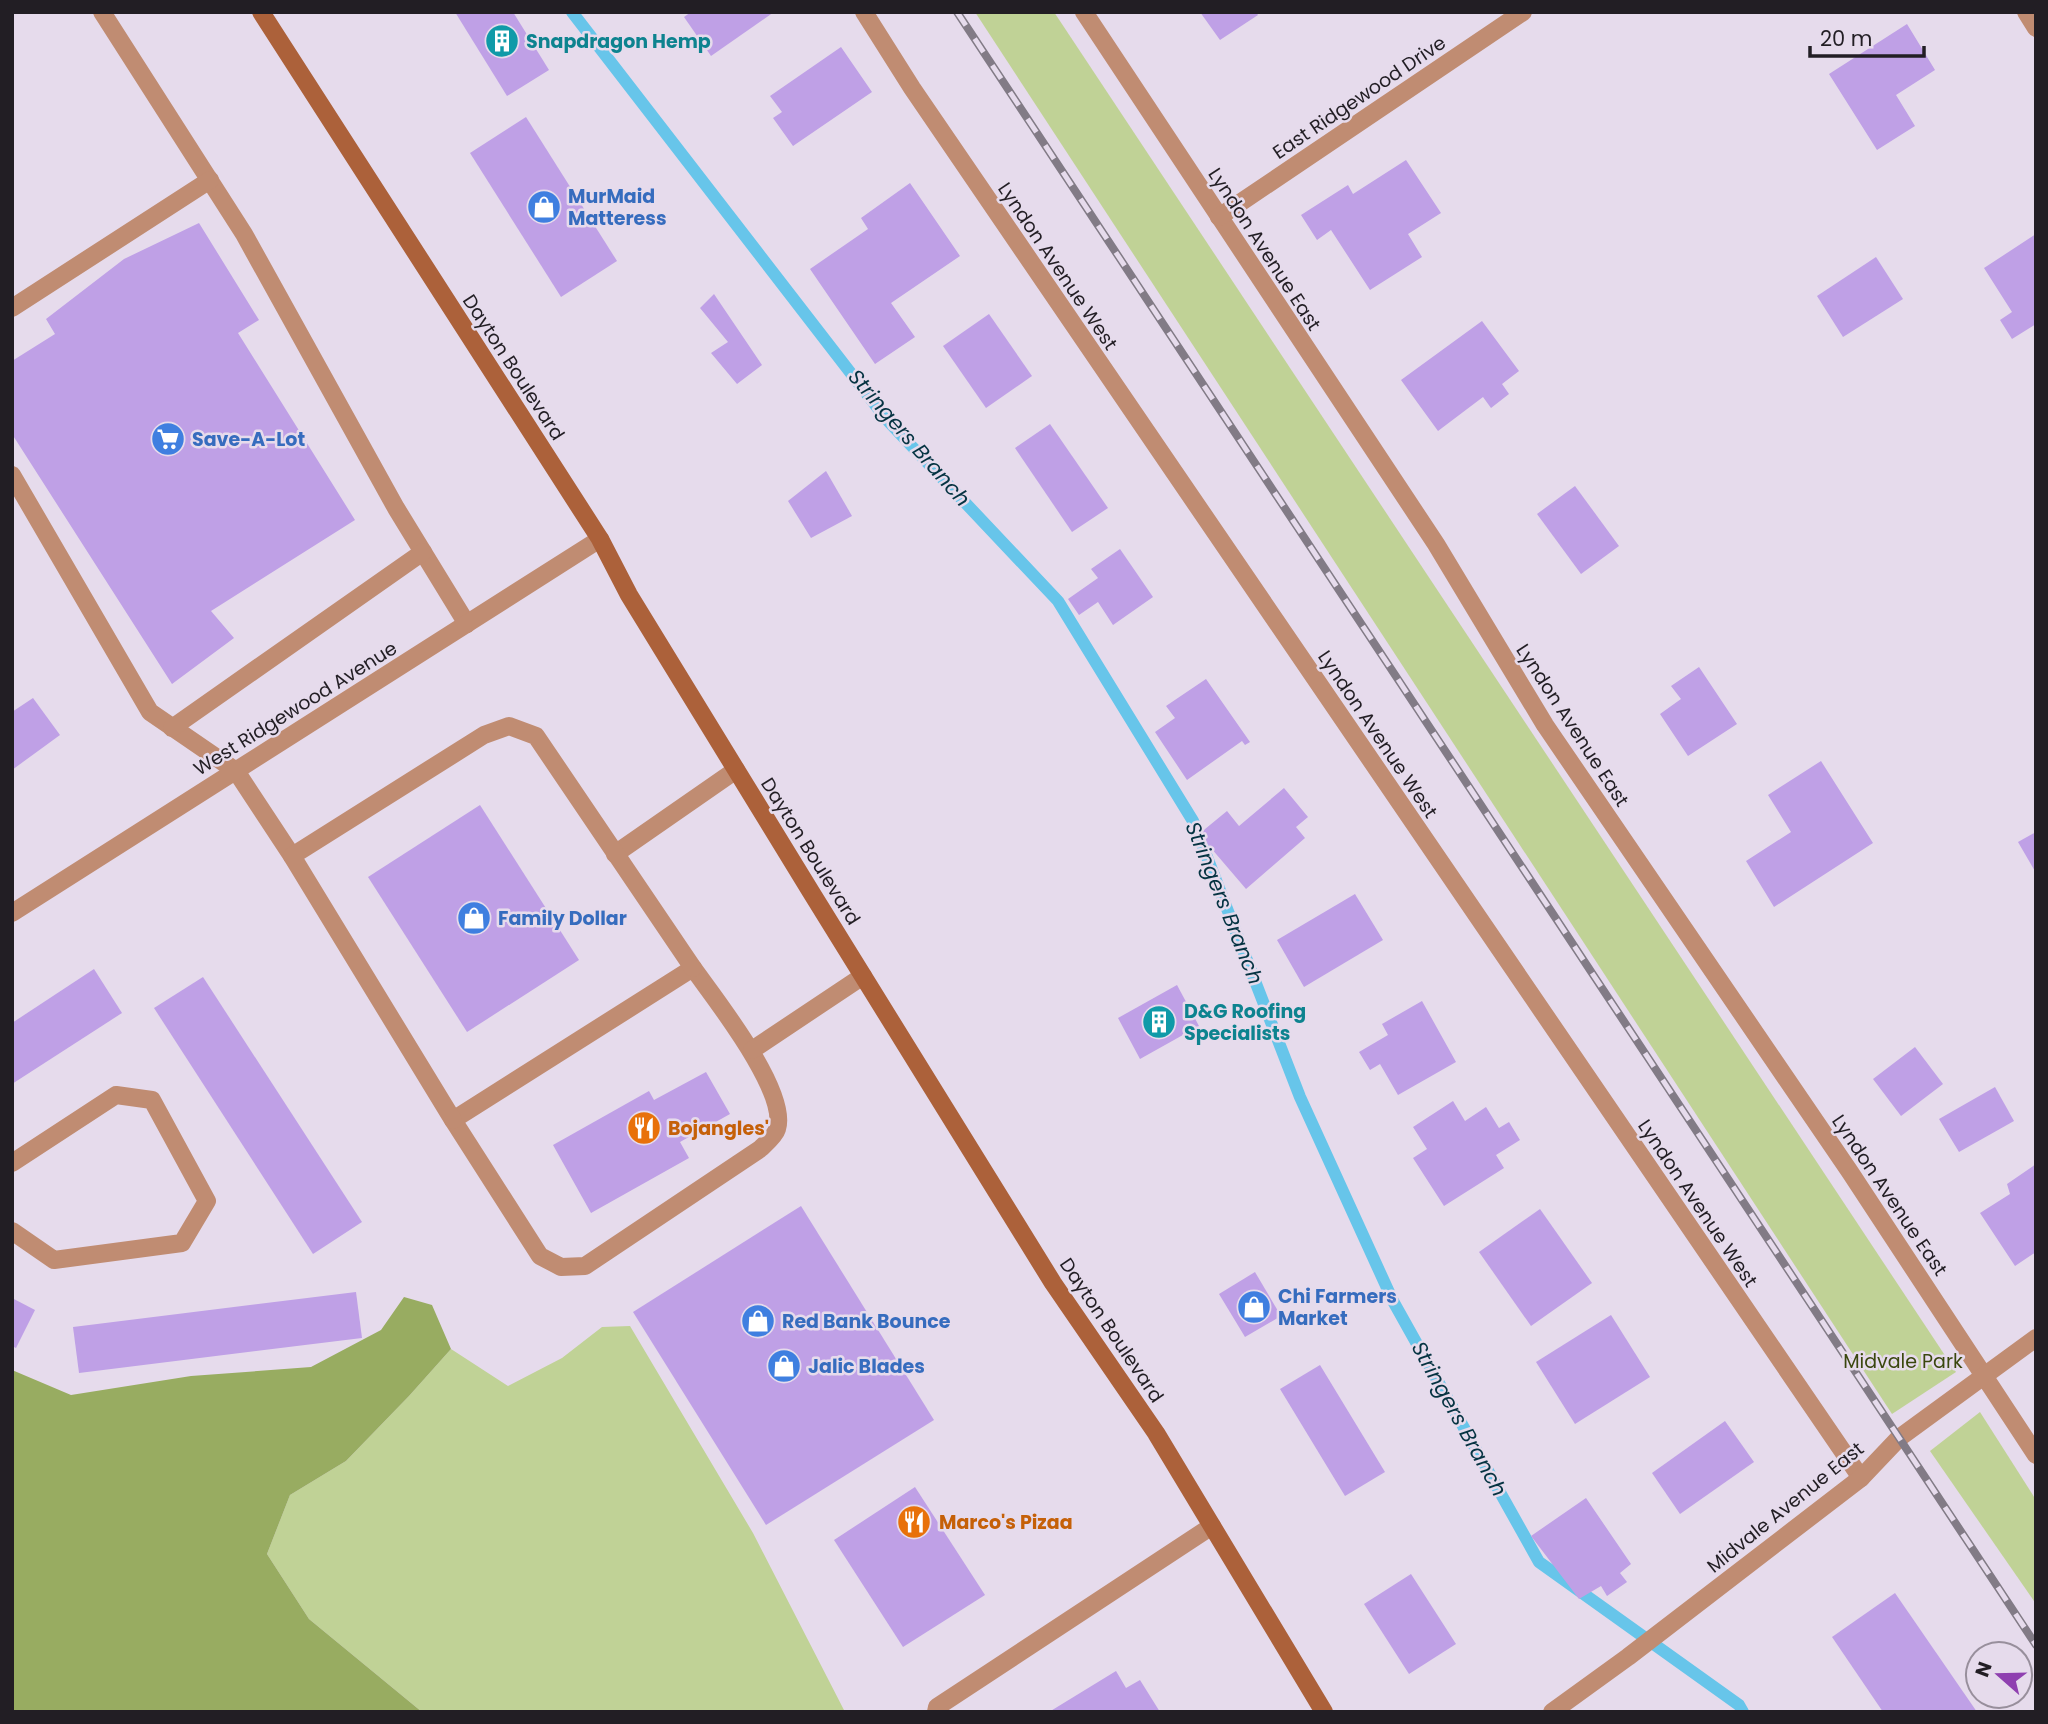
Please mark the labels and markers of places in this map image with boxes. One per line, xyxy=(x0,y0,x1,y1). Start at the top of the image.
building icon: Snapdragon Hemp xyxy=(483,22,521,60)
place label: Snapdragon Hemp xyxy=(526,28,711,55)
place label: MurMaid Matteress xyxy=(568,183,667,232)
shop icon: MurMaid Matteress xyxy=(525,188,563,226)
supermarket icon: Save-A-Lot xyxy=(149,420,187,458)
place label: Save-A-Lot xyxy=(192,426,305,453)
shop icon: Family Dollar xyxy=(455,899,493,937)
place label: Family Dollar xyxy=(498,905,627,932)
place label: D&G Roofing Specialists xyxy=(1184,998,1306,1047)
building icon: D&G Roofing Specialists xyxy=(1140,1003,1178,1041)
restaurant icon: Bojangles' xyxy=(625,1109,663,1147)
place label: Bojangles' xyxy=(668,1115,769,1142)
place label: Chi Farmers Market xyxy=(1278,1283,1397,1332)
shop icon: Chi Farmers Market xyxy=(1235,1288,1273,1326)
shop icon: Red Bank Bounce xyxy=(739,1302,777,1340)
place label: Red Bank Bounce xyxy=(782,1308,951,1335)
shop icon: Jalic Blades xyxy=(765,1347,803,1385)
place label: Jalic Blades xyxy=(808,1353,925,1380)
restaurant icon: Marco's Pizaa xyxy=(895,1503,933,1541)
place label: Marco's Pizaa xyxy=(939,1509,1073,1536)

